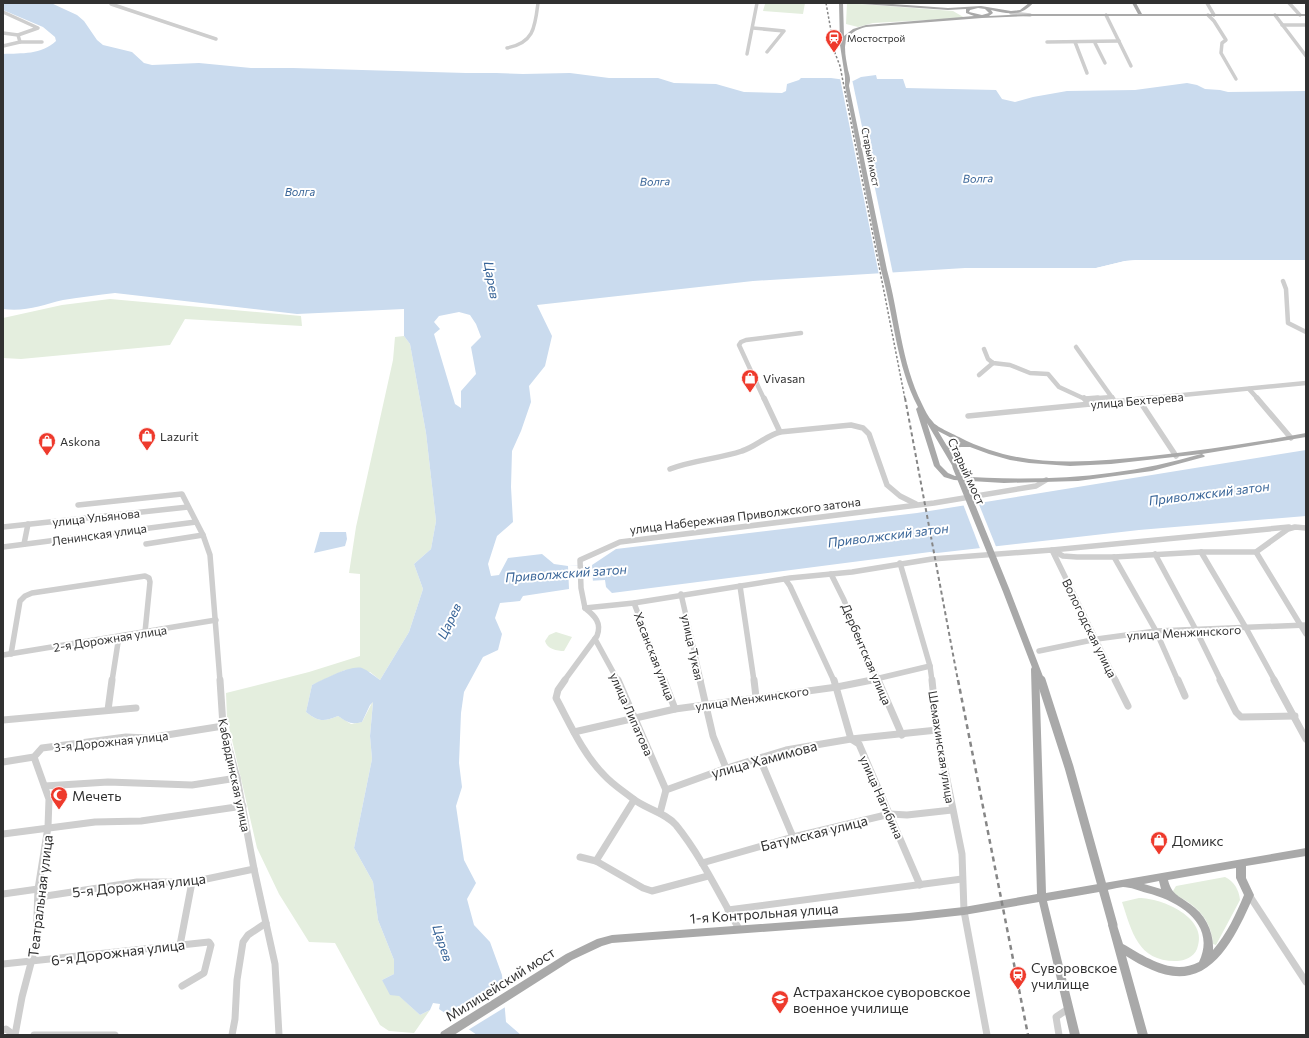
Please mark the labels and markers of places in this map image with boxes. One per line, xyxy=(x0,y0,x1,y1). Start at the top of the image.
station icon: Мостострой xyxy=(824,28,844,53)
place label: Мостострой xyxy=(847,32,905,44)
shop icon: Vivasan xyxy=(740,368,760,393)
place label: Vivasan xyxy=(763,371,805,385)
shop icon: Lazurit xyxy=(137,426,157,451)
place label: Lazurit xyxy=(160,429,199,443)
shop icon: Askona xyxy=(37,431,57,456)
place label: Askona xyxy=(60,434,100,448)
mosque icon: Мечеть xyxy=(49,785,69,810)
place label: Мечеть xyxy=(72,787,121,804)
shop icon: Домикс xyxy=(1149,830,1169,855)
place label: Домикс xyxy=(1172,832,1223,849)
place label: Суворовское училище xyxy=(1031,959,1117,992)
station icon: Суворовское училище xyxy=(1008,965,1028,990)
place label: Астраханское суворовское военное училище xyxy=(793,983,970,1016)
school or university icon: Астраханское суворовское военное училище xyxy=(770,989,790,1014)

